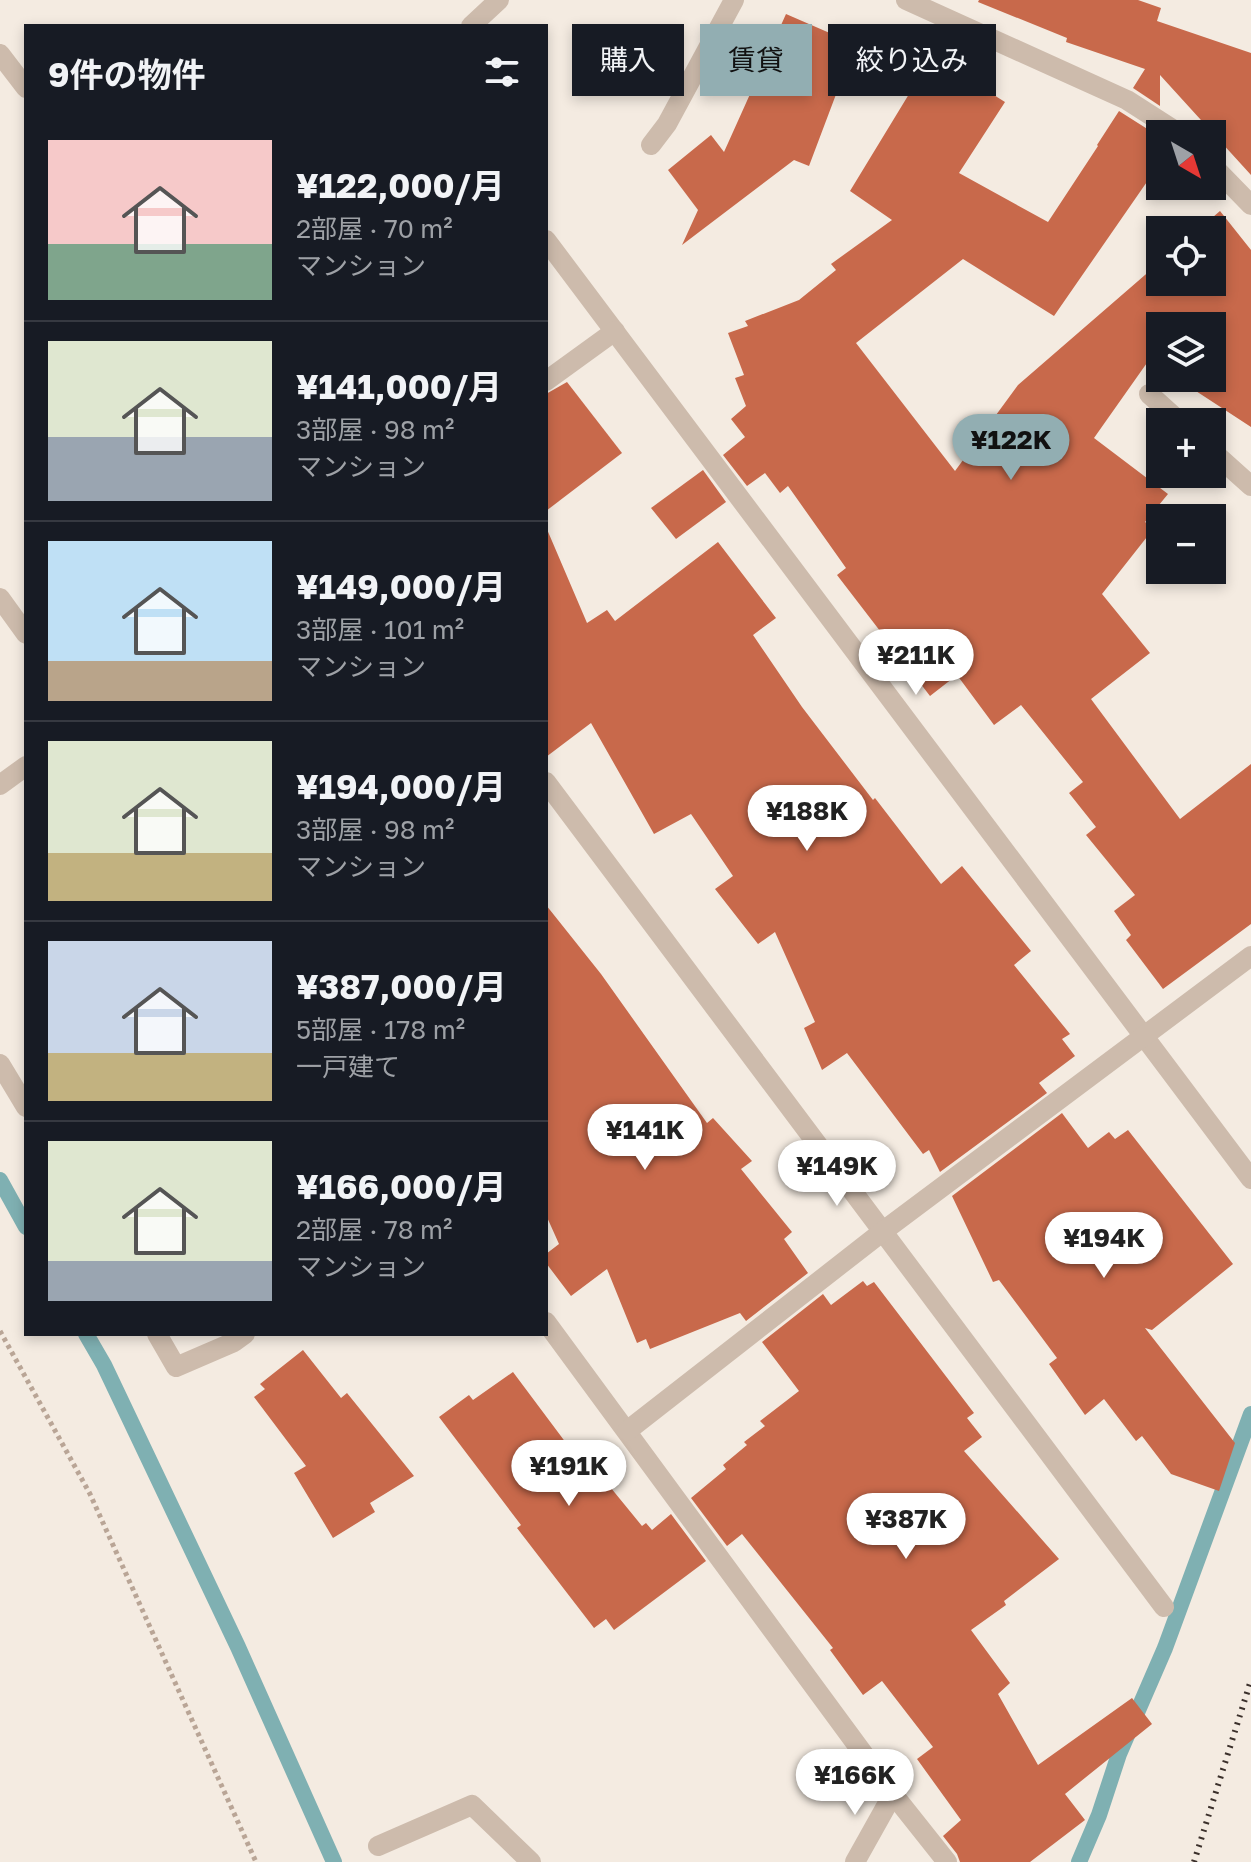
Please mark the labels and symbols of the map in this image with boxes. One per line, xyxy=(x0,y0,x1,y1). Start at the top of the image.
north arrow xyxy=(1146,120,1226,200)
pin: ¥122K xyxy=(955,414,1067,482)
pin: ¥211K xyxy=(860,629,972,697)
pin: ¥188K xyxy=(751,785,863,853)
pin: ¥141K xyxy=(589,1104,701,1172)
pin: ¥149K xyxy=(781,1140,893,1208)
pin: ¥194K xyxy=(1048,1212,1160,1280)
pin: ¥191K xyxy=(513,1440,625,1508)
pin: ¥387K xyxy=(850,1493,962,1561)
pin: ¥166K xyxy=(799,1749,911,1817)

